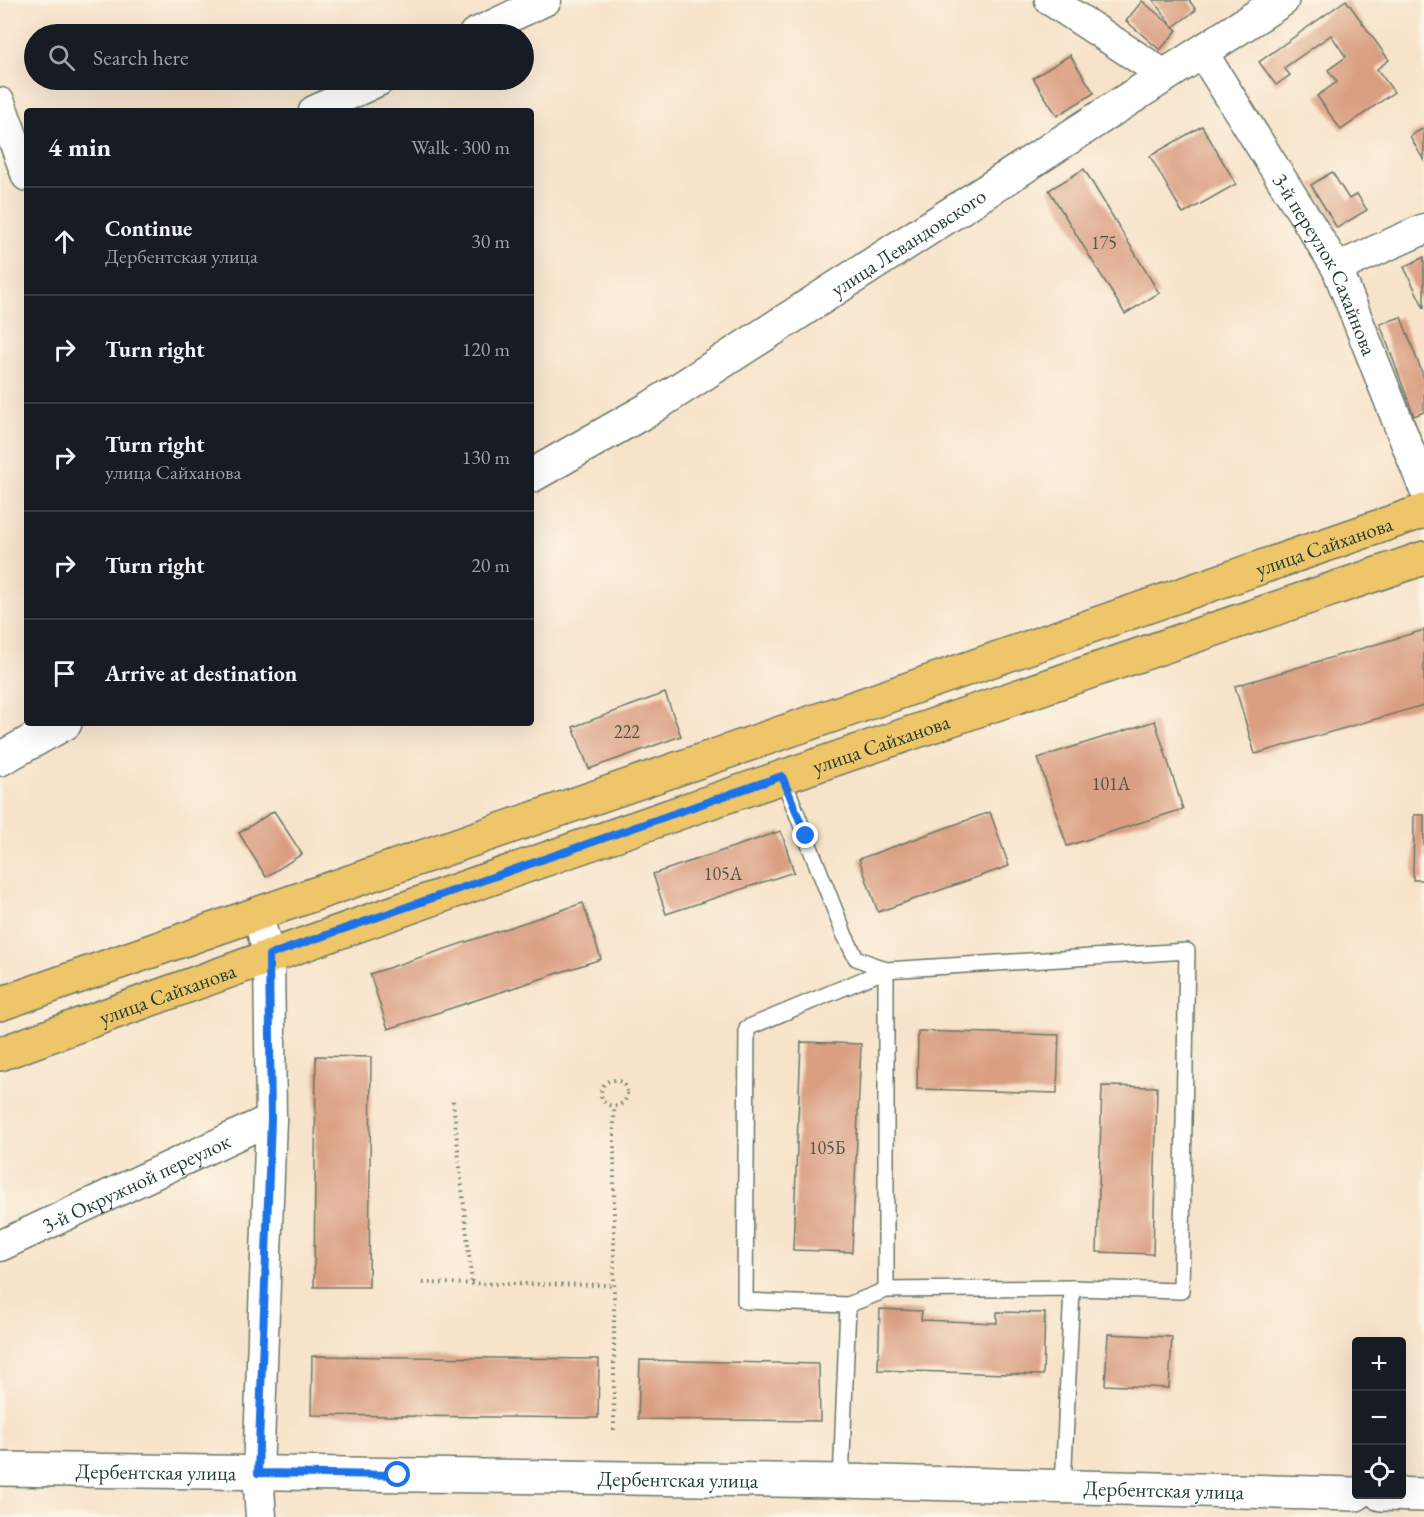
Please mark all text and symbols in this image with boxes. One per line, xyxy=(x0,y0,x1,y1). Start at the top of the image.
search box xyxy=(24,24,534,90)
icon: search xyxy=(45,41,78,74)
text: Search here xyxy=(93,43,188,72)
text: 4 min xyxy=(48,130,111,164)
text: Walk · 300 m xyxy=(411,134,510,160)
street label: 3-й переулок Сахайнова xyxy=(1267,168,1384,360)
street label: улица Левандовского xyxy=(825,182,991,302)
text: Continue xyxy=(105,214,192,243)
icon: ahead xyxy=(48,225,81,258)
text: 30 m xyxy=(471,228,510,254)
house number: 175 xyxy=(1091,231,1117,254)
text: Дербентская улица xyxy=(105,243,258,269)
icon: right xyxy=(48,333,81,366)
text: Turn right xyxy=(105,335,204,364)
text: 120 m xyxy=(462,336,510,362)
text: Turn right xyxy=(105,430,204,459)
icon: right xyxy=(48,441,81,474)
text: 130 m xyxy=(462,444,510,470)
text: улица Сайханова xyxy=(105,459,242,485)
street label: улица Сайханова xyxy=(1252,509,1397,582)
icon: right xyxy=(48,549,81,582)
text: Turn right xyxy=(105,551,204,580)
text: 20 m xyxy=(471,552,510,578)
icon: arrive xyxy=(48,657,81,690)
text: Arrive at destination xyxy=(105,659,297,688)
street label: улица Сайханова xyxy=(809,707,954,779)
house number: 222 xyxy=(614,720,640,743)
house number: 101А xyxy=(1092,772,1131,795)
route end xyxy=(792,822,818,848)
house number: 105А xyxy=(704,862,743,885)
street label: улица Сайханова xyxy=(95,956,240,1030)
street label: 3-й Окружной переулок xyxy=(37,1127,235,1238)
house number: 105Б xyxy=(809,1136,845,1159)
map controls xyxy=(1352,1337,1406,1499)
button: + xyxy=(1352,1337,1406,1391)
button: − xyxy=(1352,1391,1406,1445)
button: locate xyxy=(1352,1445,1406,1499)
street label: Дербентская улица xyxy=(75,1457,237,1486)
route start xyxy=(384,1461,410,1487)
street label: Дербентская улица xyxy=(597,1464,759,1493)
street label: Дербентская улица xyxy=(1083,1474,1245,1505)

